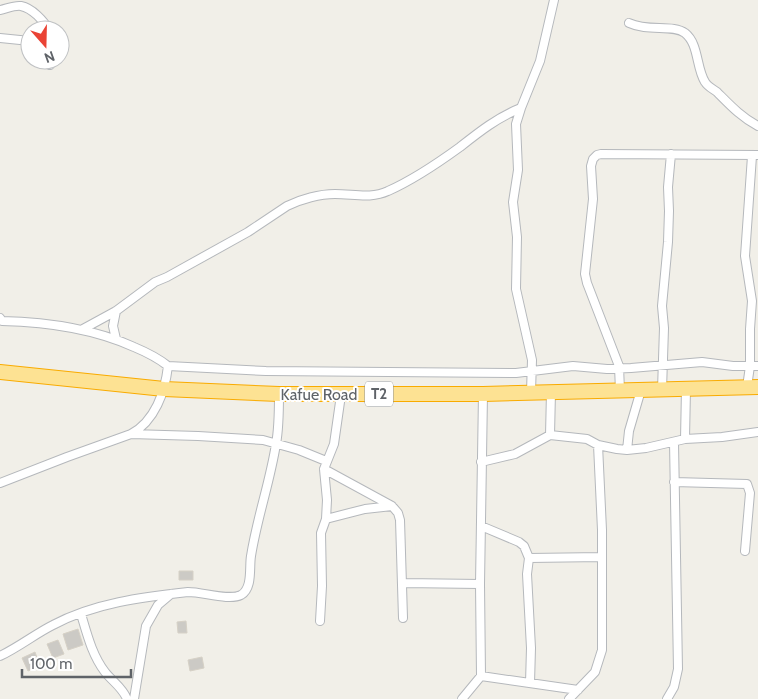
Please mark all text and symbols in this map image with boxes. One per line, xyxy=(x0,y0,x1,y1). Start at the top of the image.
north arrow xyxy=(20,20,70,70)
text: N xyxy=(42,47,57,67)
road number: T2 xyxy=(365,382,393,406)
street label: Kafue Road xyxy=(281,385,357,404)
scale bar xyxy=(22,646,131,678)
text: 100 m xyxy=(30,655,72,673)

